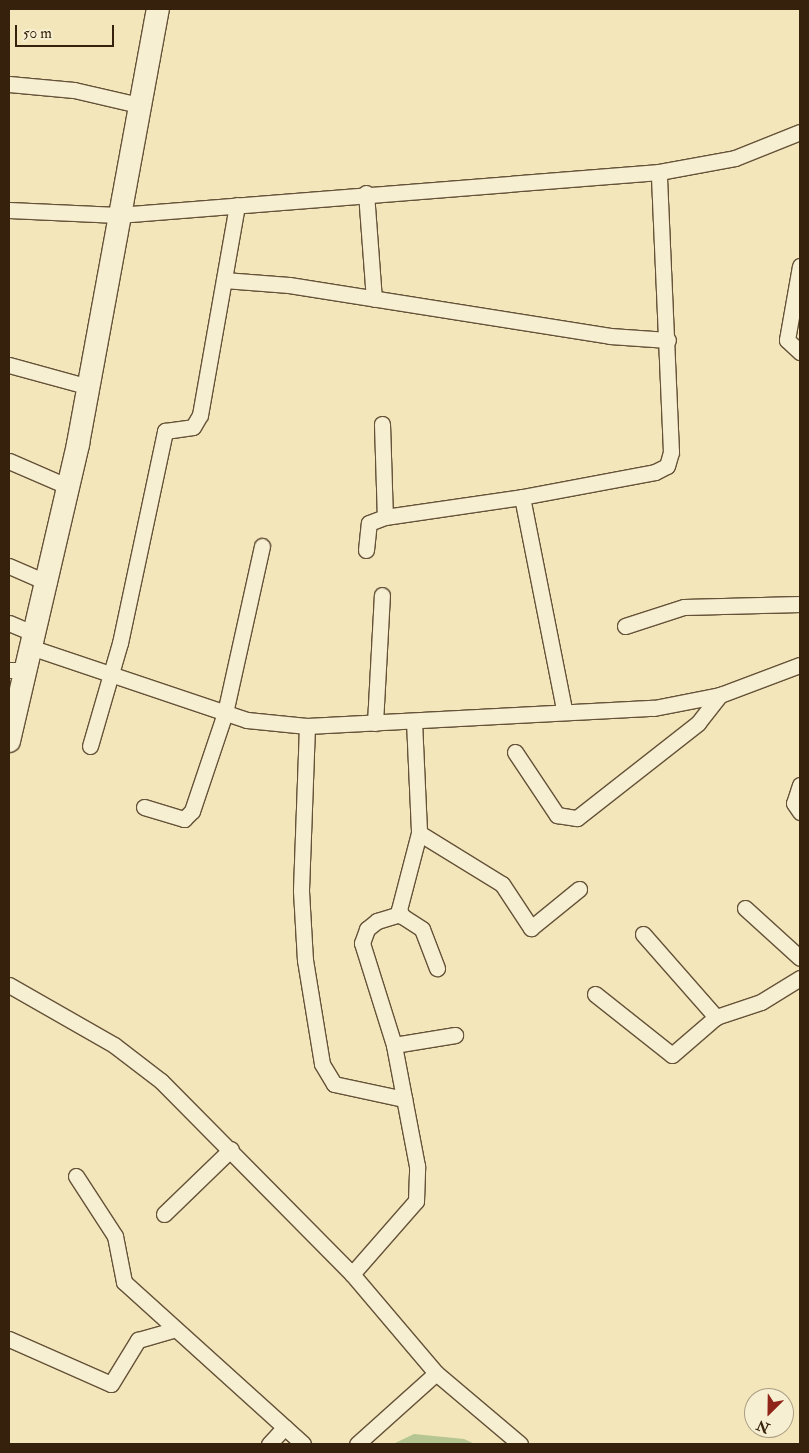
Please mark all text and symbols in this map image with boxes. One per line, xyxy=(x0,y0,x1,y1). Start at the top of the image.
scale bar xyxy=(18,15,116,47)
text: 50 m xyxy=(23,24,52,43)
north arrow xyxy=(744,1388,794,1438)
text: N xyxy=(754,1416,772,1437)

